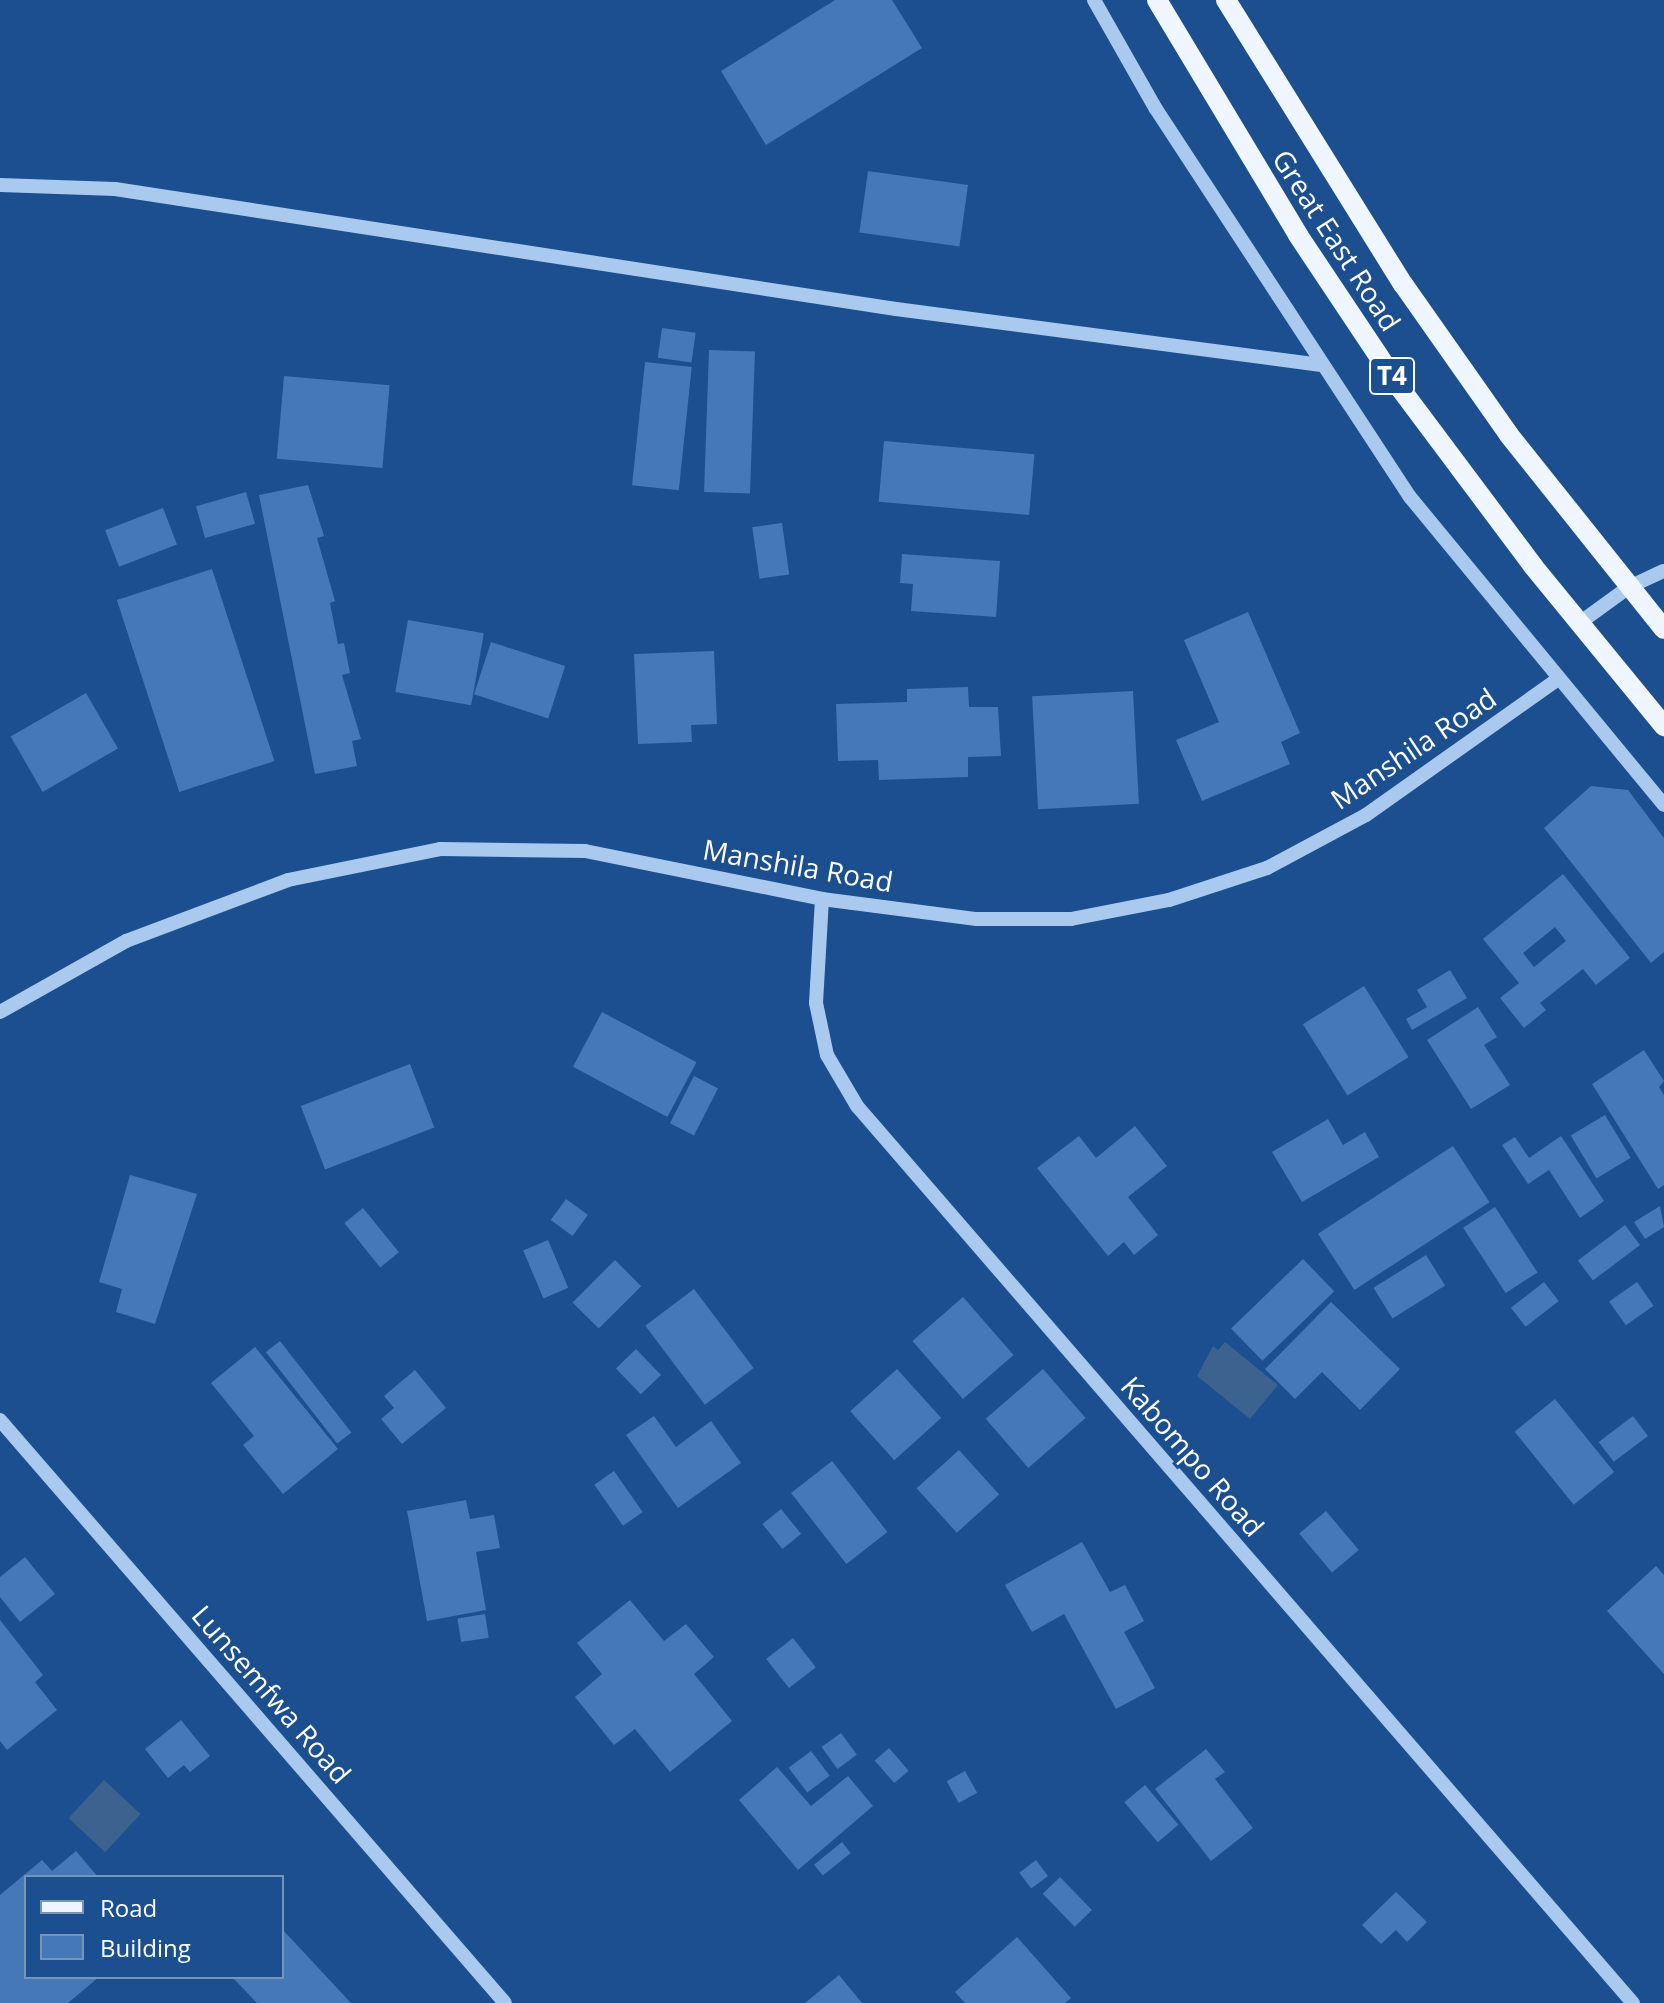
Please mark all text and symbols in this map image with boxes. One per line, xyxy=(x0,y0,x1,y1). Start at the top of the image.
street label: Great East Road xyxy=(1266,143,1408,337)
road number: T4 xyxy=(1368,354,1416,398)
street label: Manshila Road xyxy=(1324,680,1502,816)
street label: Manshila Road xyxy=(700,832,896,898)
street label: Kabompo Road xyxy=(1114,1369,1272,1543)
street label: Lunsemfwa Road xyxy=(186,1598,358,1790)
legend xyxy=(24,1875,284,1979)
text: Road xyxy=(100,1891,157,1924)
text: Building xyxy=(100,1931,191,1964)

